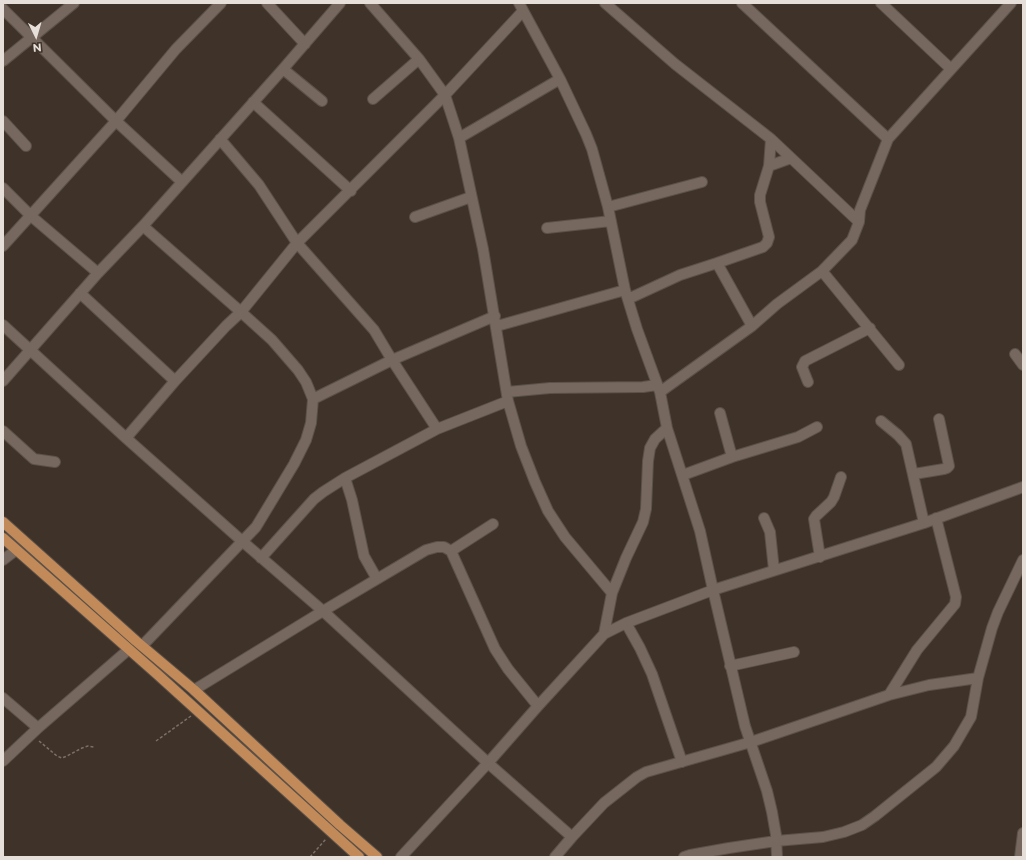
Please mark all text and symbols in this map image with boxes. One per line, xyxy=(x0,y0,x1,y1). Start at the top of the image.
north arrow xyxy=(16,16,56,56)
text: N xyxy=(32,41,42,55)

